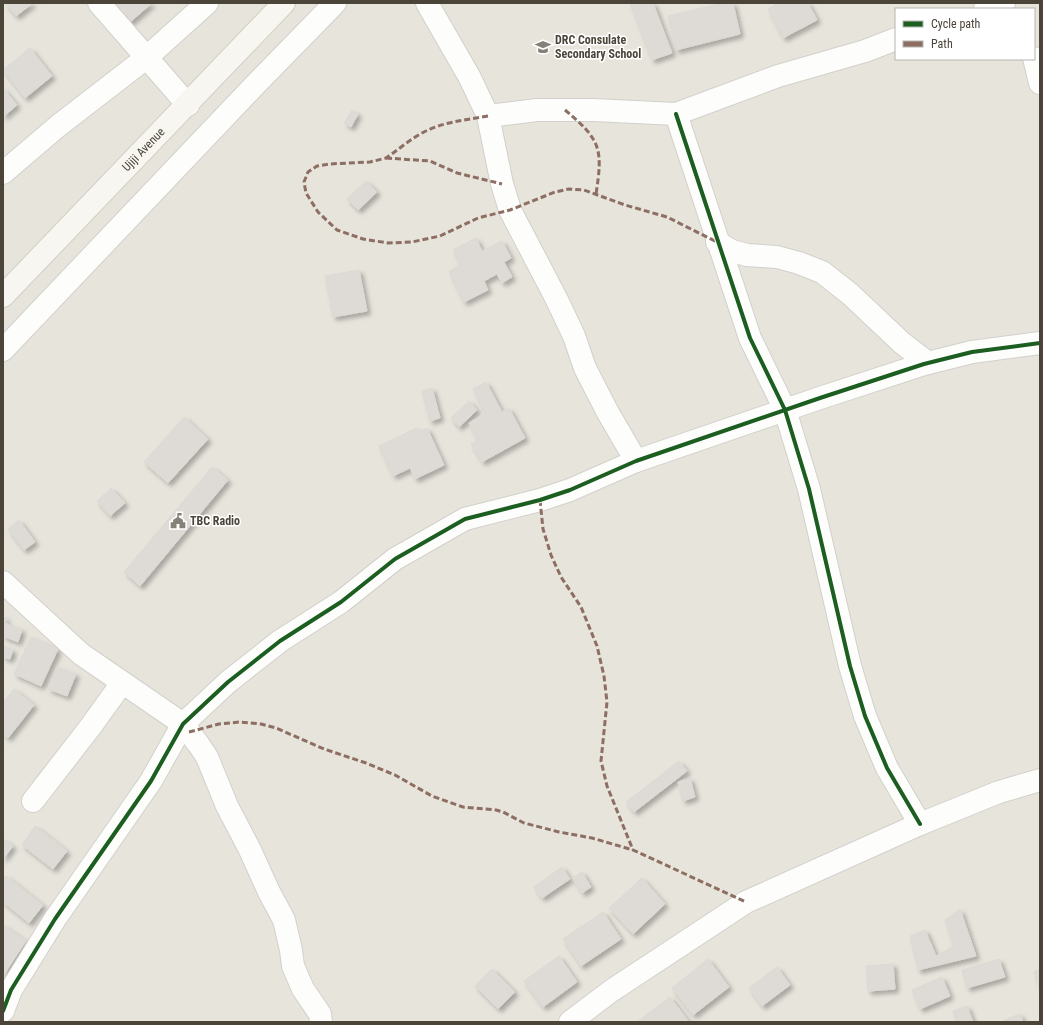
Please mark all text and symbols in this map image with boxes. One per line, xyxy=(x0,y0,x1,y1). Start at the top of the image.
legend xyxy=(895,8,1035,60)
text: Cycle path xyxy=(931,17,981,31)
place label: DRC Consulate Secondary School xyxy=(555,33,641,61)
text: Path xyxy=(931,37,953,51)
school or university icon: DRC Consulate Secondary School xyxy=(534,38,552,56)
street label: Ujiji Avenue xyxy=(119,125,168,174)
public building icon: TBC Radio xyxy=(169,512,187,530)
place label: TBC Radio xyxy=(190,514,240,528)

